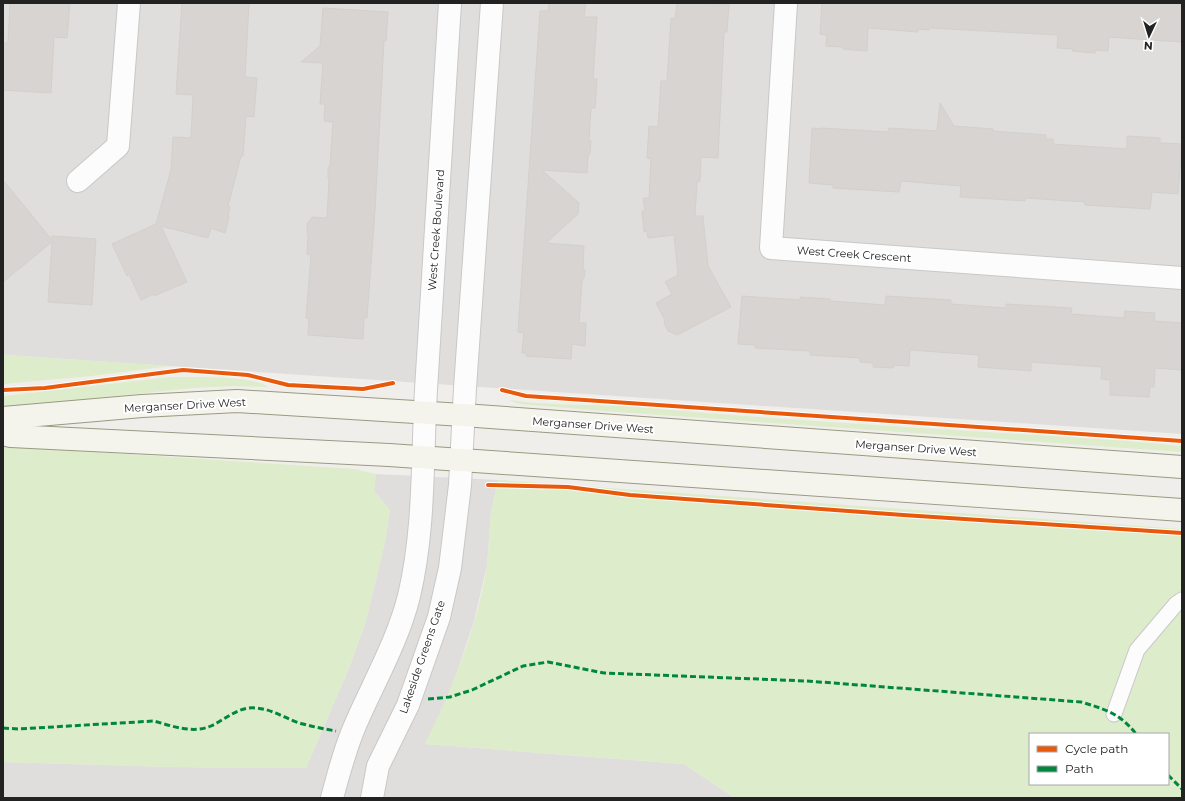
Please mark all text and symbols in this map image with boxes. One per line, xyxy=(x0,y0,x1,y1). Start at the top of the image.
north arrow xyxy=(1129,16,1169,56)
text: N xyxy=(1143,39,1153,53)
street label: West Creek Boulevard xyxy=(425,169,447,291)
street label: West Creek Crescent xyxy=(796,243,912,265)
street label: Merganser Drive West xyxy=(124,395,247,415)
street label: Merganser Drive West xyxy=(532,414,655,436)
street label: Merganser Drive West xyxy=(855,437,978,459)
street label: Lakeside Greens Gate xyxy=(396,598,448,716)
legend xyxy=(1029,733,1169,785)
text: Cycle path xyxy=(1065,741,1128,756)
text: Path xyxy=(1065,761,1094,776)

